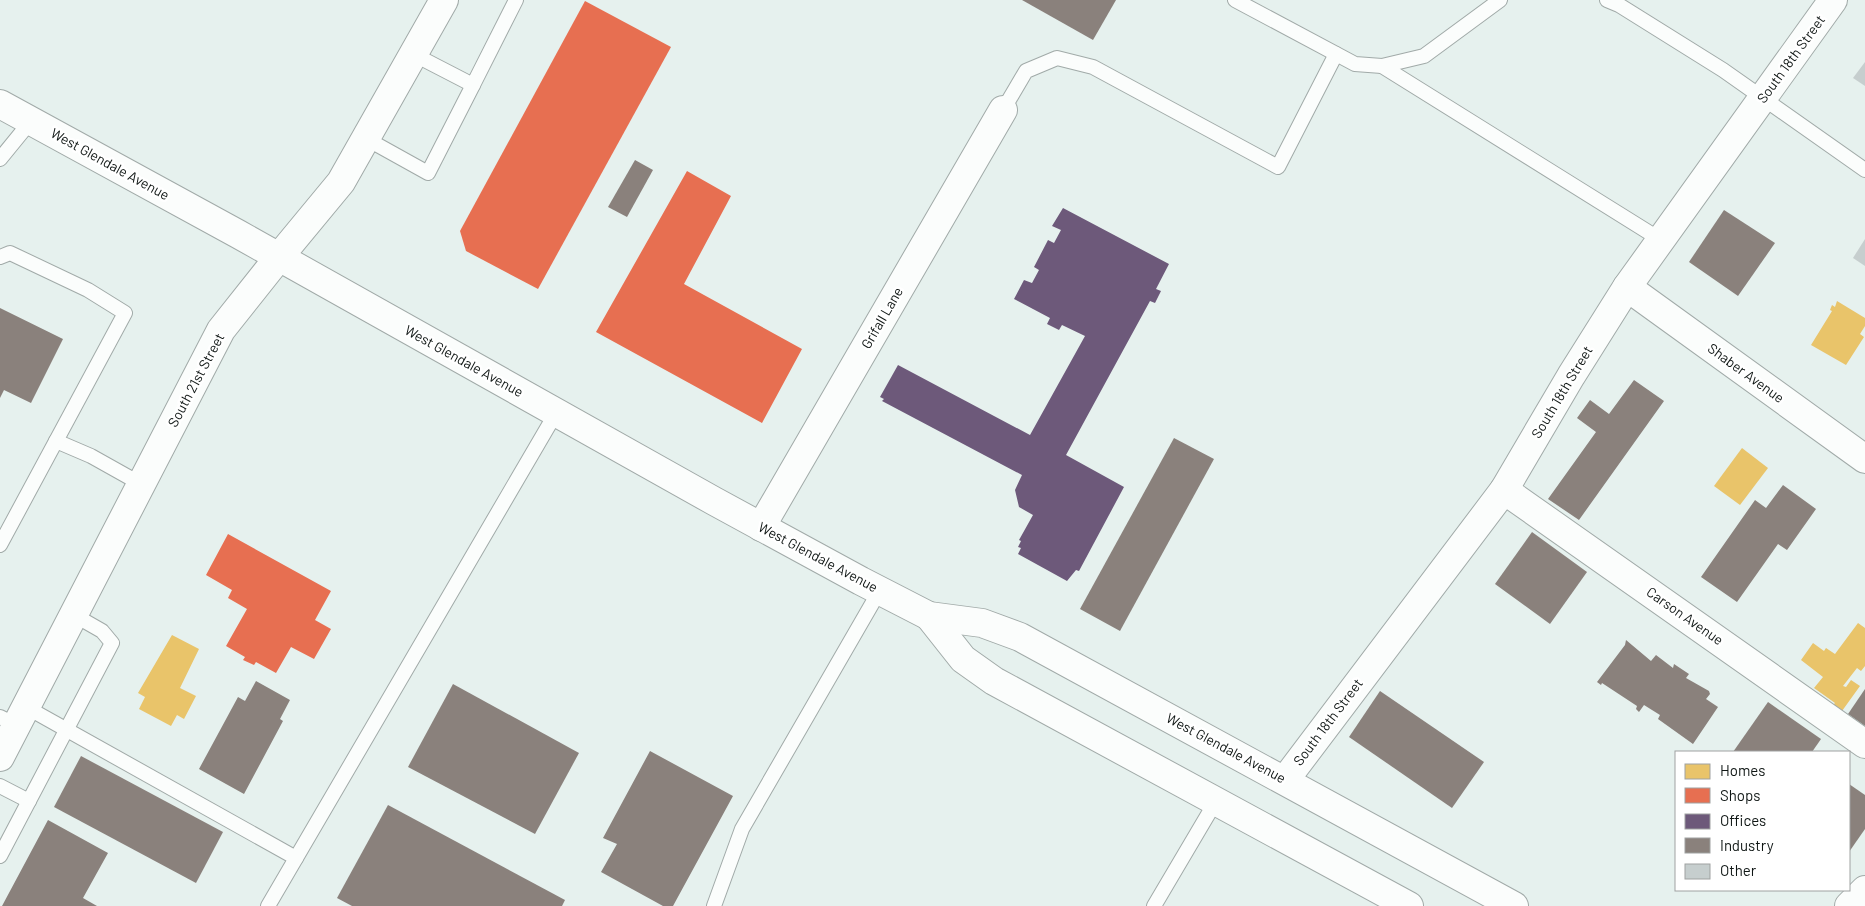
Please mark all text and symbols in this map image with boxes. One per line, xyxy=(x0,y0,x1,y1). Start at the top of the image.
street label: South 18th Street xyxy=(1753,11,1828,106)
street label: West Glendale Avenue xyxy=(48,124,173,203)
street label: Grifall Lane xyxy=(857,284,906,352)
street label: West Glendale Avenue xyxy=(402,321,527,400)
street label: South 21st Street xyxy=(164,330,227,430)
street label: Shaber Avenue xyxy=(1705,339,1788,406)
street label: South 18th Street xyxy=(1527,343,1596,441)
street label: West Glendale Avenue xyxy=(756,518,881,595)
street label: Carson Avenue xyxy=(1644,583,1727,648)
street label: South 18th Street xyxy=(1289,675,1366,769)
street label: West Glendale Avenue xyxy=(1164,709,1289,786)
legend xyxy=(1675,751,1850,891)
text: Homes xyxy=(1720,761,1765,779)
text: Shops xyxy=(1720,786,1760,804)
text: Offices xyxy=(1720,811,1766,829)
text: Industry xyxy=(1720,836,1774,854)
text: Other xyxy=(1720,861,1757,879)

